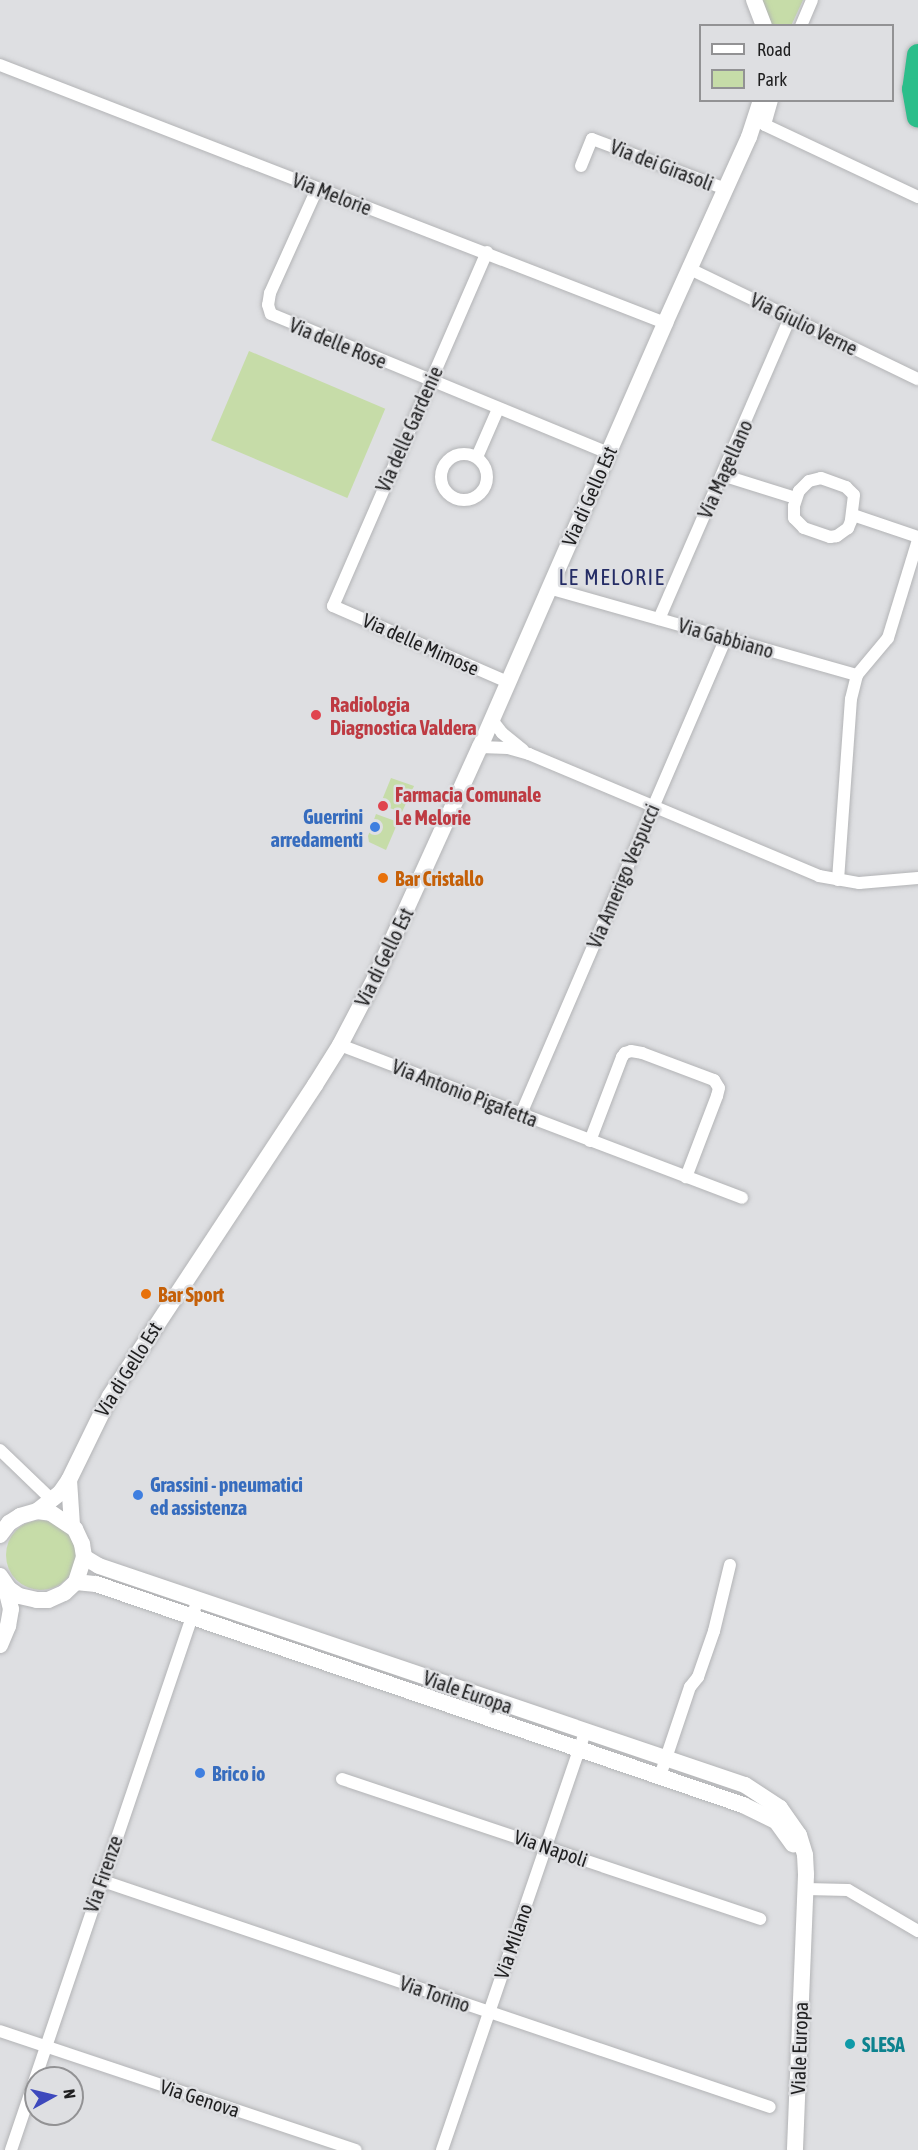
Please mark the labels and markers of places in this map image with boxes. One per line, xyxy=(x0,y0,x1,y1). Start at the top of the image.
place label: Radiologia Diagnostica Valdera xyxy=(330,692,477,739)
marker: Radiologia Diagnostica Valdera xyxy=(307,706,325,724)
place label: Farmacia Comunale Le Melorie xyxy=(395,783,541,830)
marker: Farmacia Comunale Le Melorie xyxy=(376,799,390,813)
place label: Guerrini arredamenti xyxy=(271,804,363,851)
marker: Guerrini arredamenti xyxy=(368,820,382,834)
place label: Bar Cristallo xyxy=(395,866,484,890)
marker: Bar Cristallo xyxy=(376,871,390,885)
place label: Bar Sport xyxy=(158,1282,224,1306)
marker: Bar Sport xyxy=(139,1287,153,1301)
place label: Grassini - pneumatici ed assistenza xyxy=(150,1472,303,1519)
marker: Grassini - pneumatici ed assistenza xyxy=(131,1488,145,1502)
place label: Brico io xyxy=(212,1761,266,1785)
marker: Brico io xyxy=(193,1766,207,1780)
place label: SLESA xyxy=(862,2032,905,2056)
marker: SLESA xyxy=(843,2037,857,2051)

